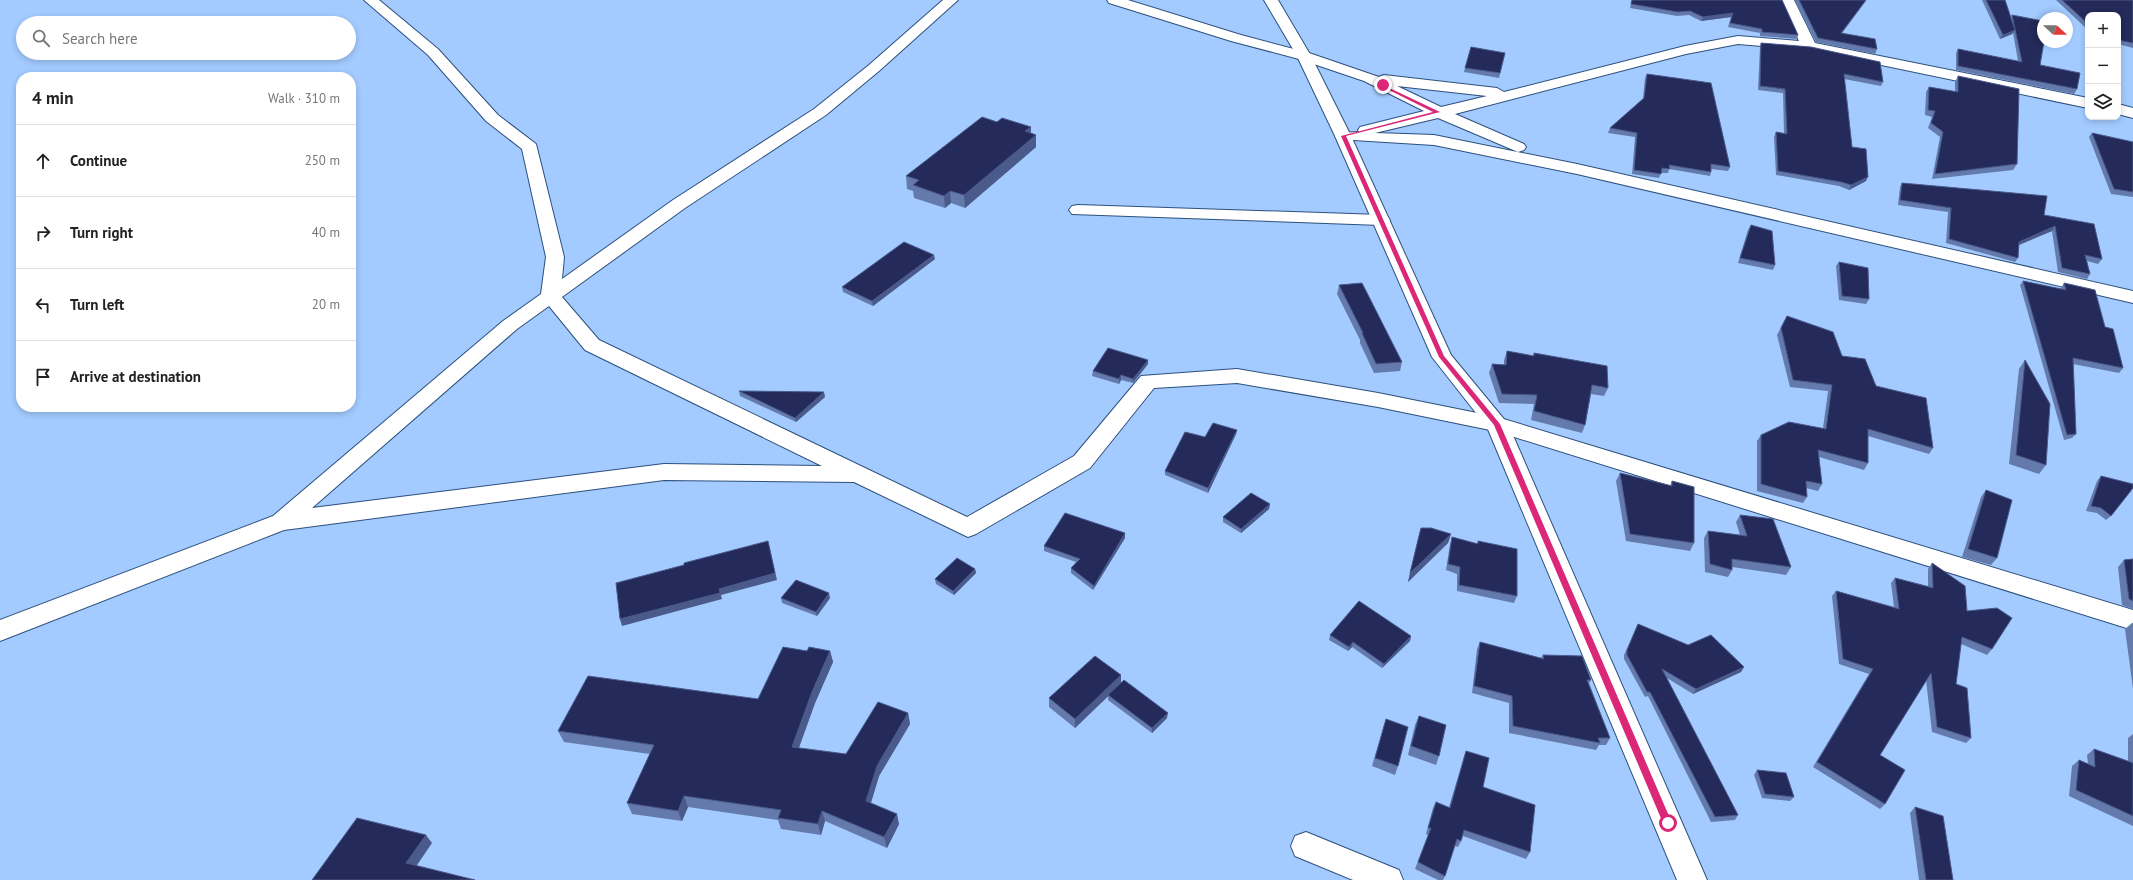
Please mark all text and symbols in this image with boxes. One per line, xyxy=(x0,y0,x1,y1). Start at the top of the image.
north arrow xyxy=(2037,12,2073,48)
map controls xyxy=(2085,12,2121,120)
button: + xyxy=(2085,12,2121,48)
search box xyxy=(16,16,356,60)
icon: search xyxy=(30,27,52,49)
text: Search here xyxy=(62,29,138,48)
button: − xyxy=(2085,48,2121,84)
route end xyxy=(1374,76,1392,94)
button: layers xyxy=(2085,84,2121,120)
text: 4 min xyxy=(32,87,73,109)
text: Walk · 310 m xyxy=(268,90,340,107)
icon: ahead xyxy=(32,150,54,172)
text: Continue xyxy=(70,151,127,170)
text: 250 m xyxy=(305,152,340,169)
icon: right xyxy=(32,222,54,244)
text: Turn right xyxy=(70,223,133,242)
text: 40 m xyxy=(312,224,340,241)
icon: left xyxy=(32,294,54,316)
text: Turn left xyxy=(70,295,124,314)
text: 20 m xyxy=(312,296,340,313)
icon: arrive xyxy=(32,366,54,388)
text: Arrive at destination xyxy=(70,367,201,386)
route start xyxy=(1659,814,1677,832)

